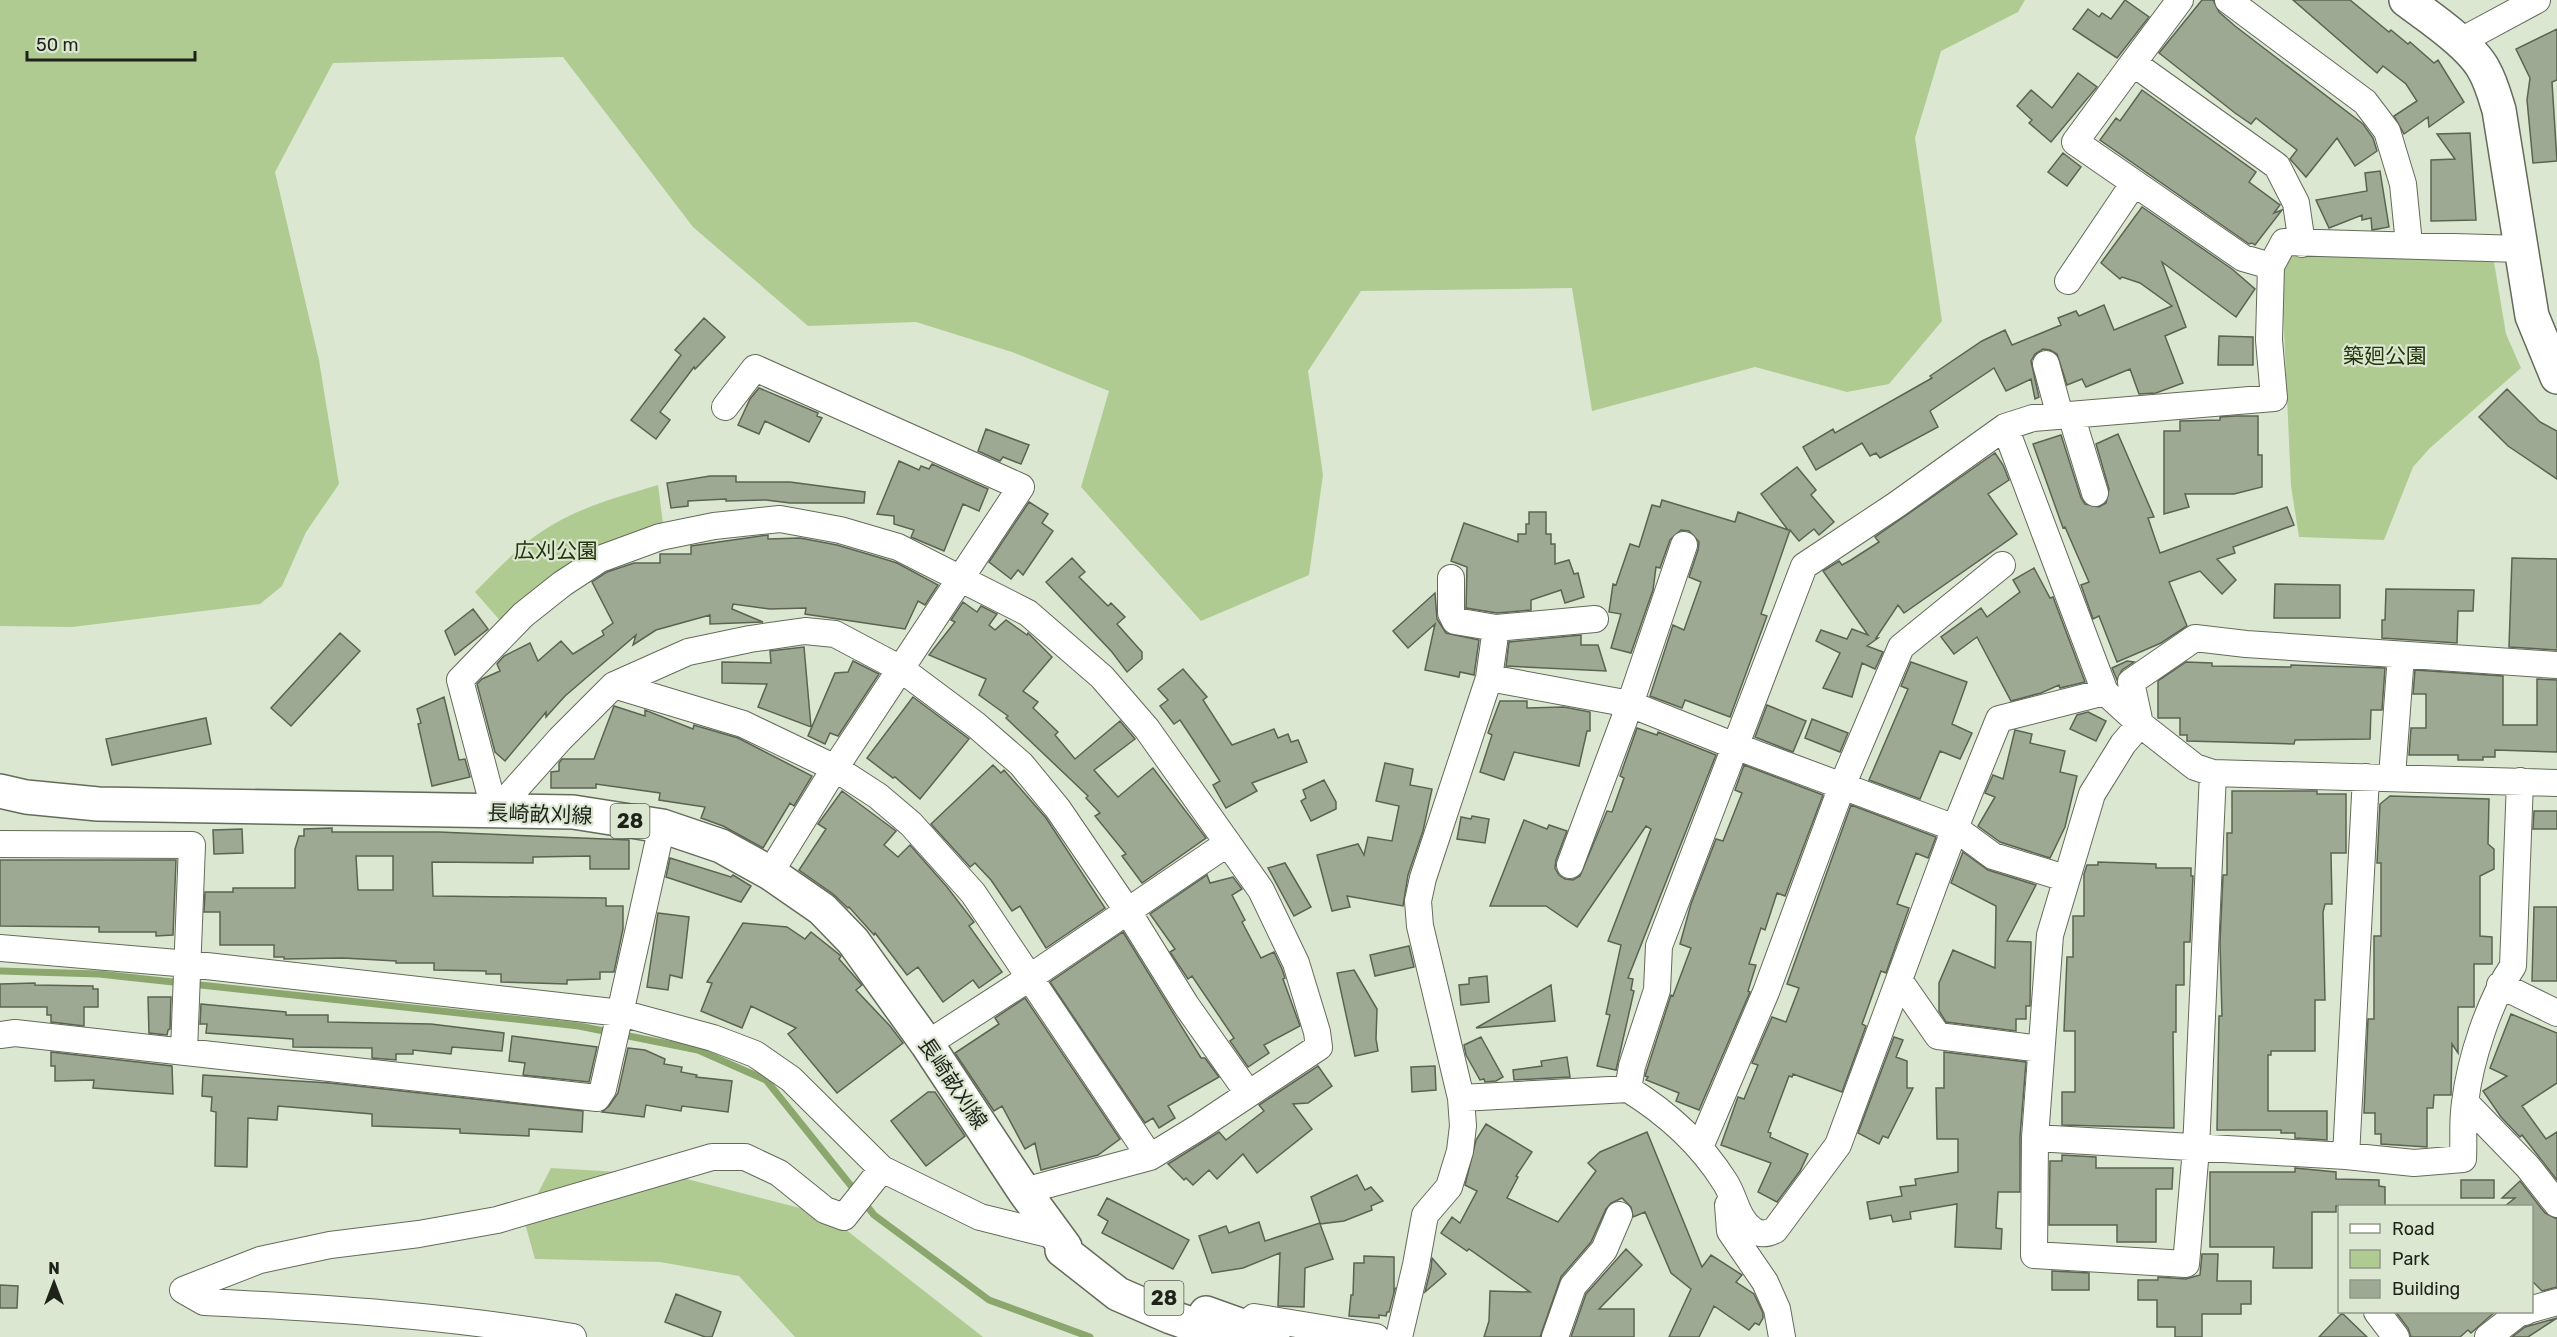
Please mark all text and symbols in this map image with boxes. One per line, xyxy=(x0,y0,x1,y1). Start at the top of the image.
scale bar xyxy=(27,24,195,62)
text: 50 m xyxy=(36,34,79,56)
park label: 築廻公園 xyxy=(2343,343,2427,368)
park label: 広刈公園 xyxy=(514,538,598,563)
street label: 長崎畝刈線 xyxy=(487,800,593,828)
road number: 28 xyxy=(610,804,650,838)
street label: 長崎畝刈線 xyxy=(913,1032,993,1134)
legend xyxy=(2338,1205,2533,1313)
text: Road xyxy=(2392,1218,2435,1240)
text: Park xyxy=(2392,1248,2430,1270)
north arrow xyxy=(24,1253,84,1313)
text: N xyxy=(48,1259,60,1278)
text: Building xyxy=(2392,1278,2460,1300)
road number: 28 xyxy=(1144,1281,1184,1315)

